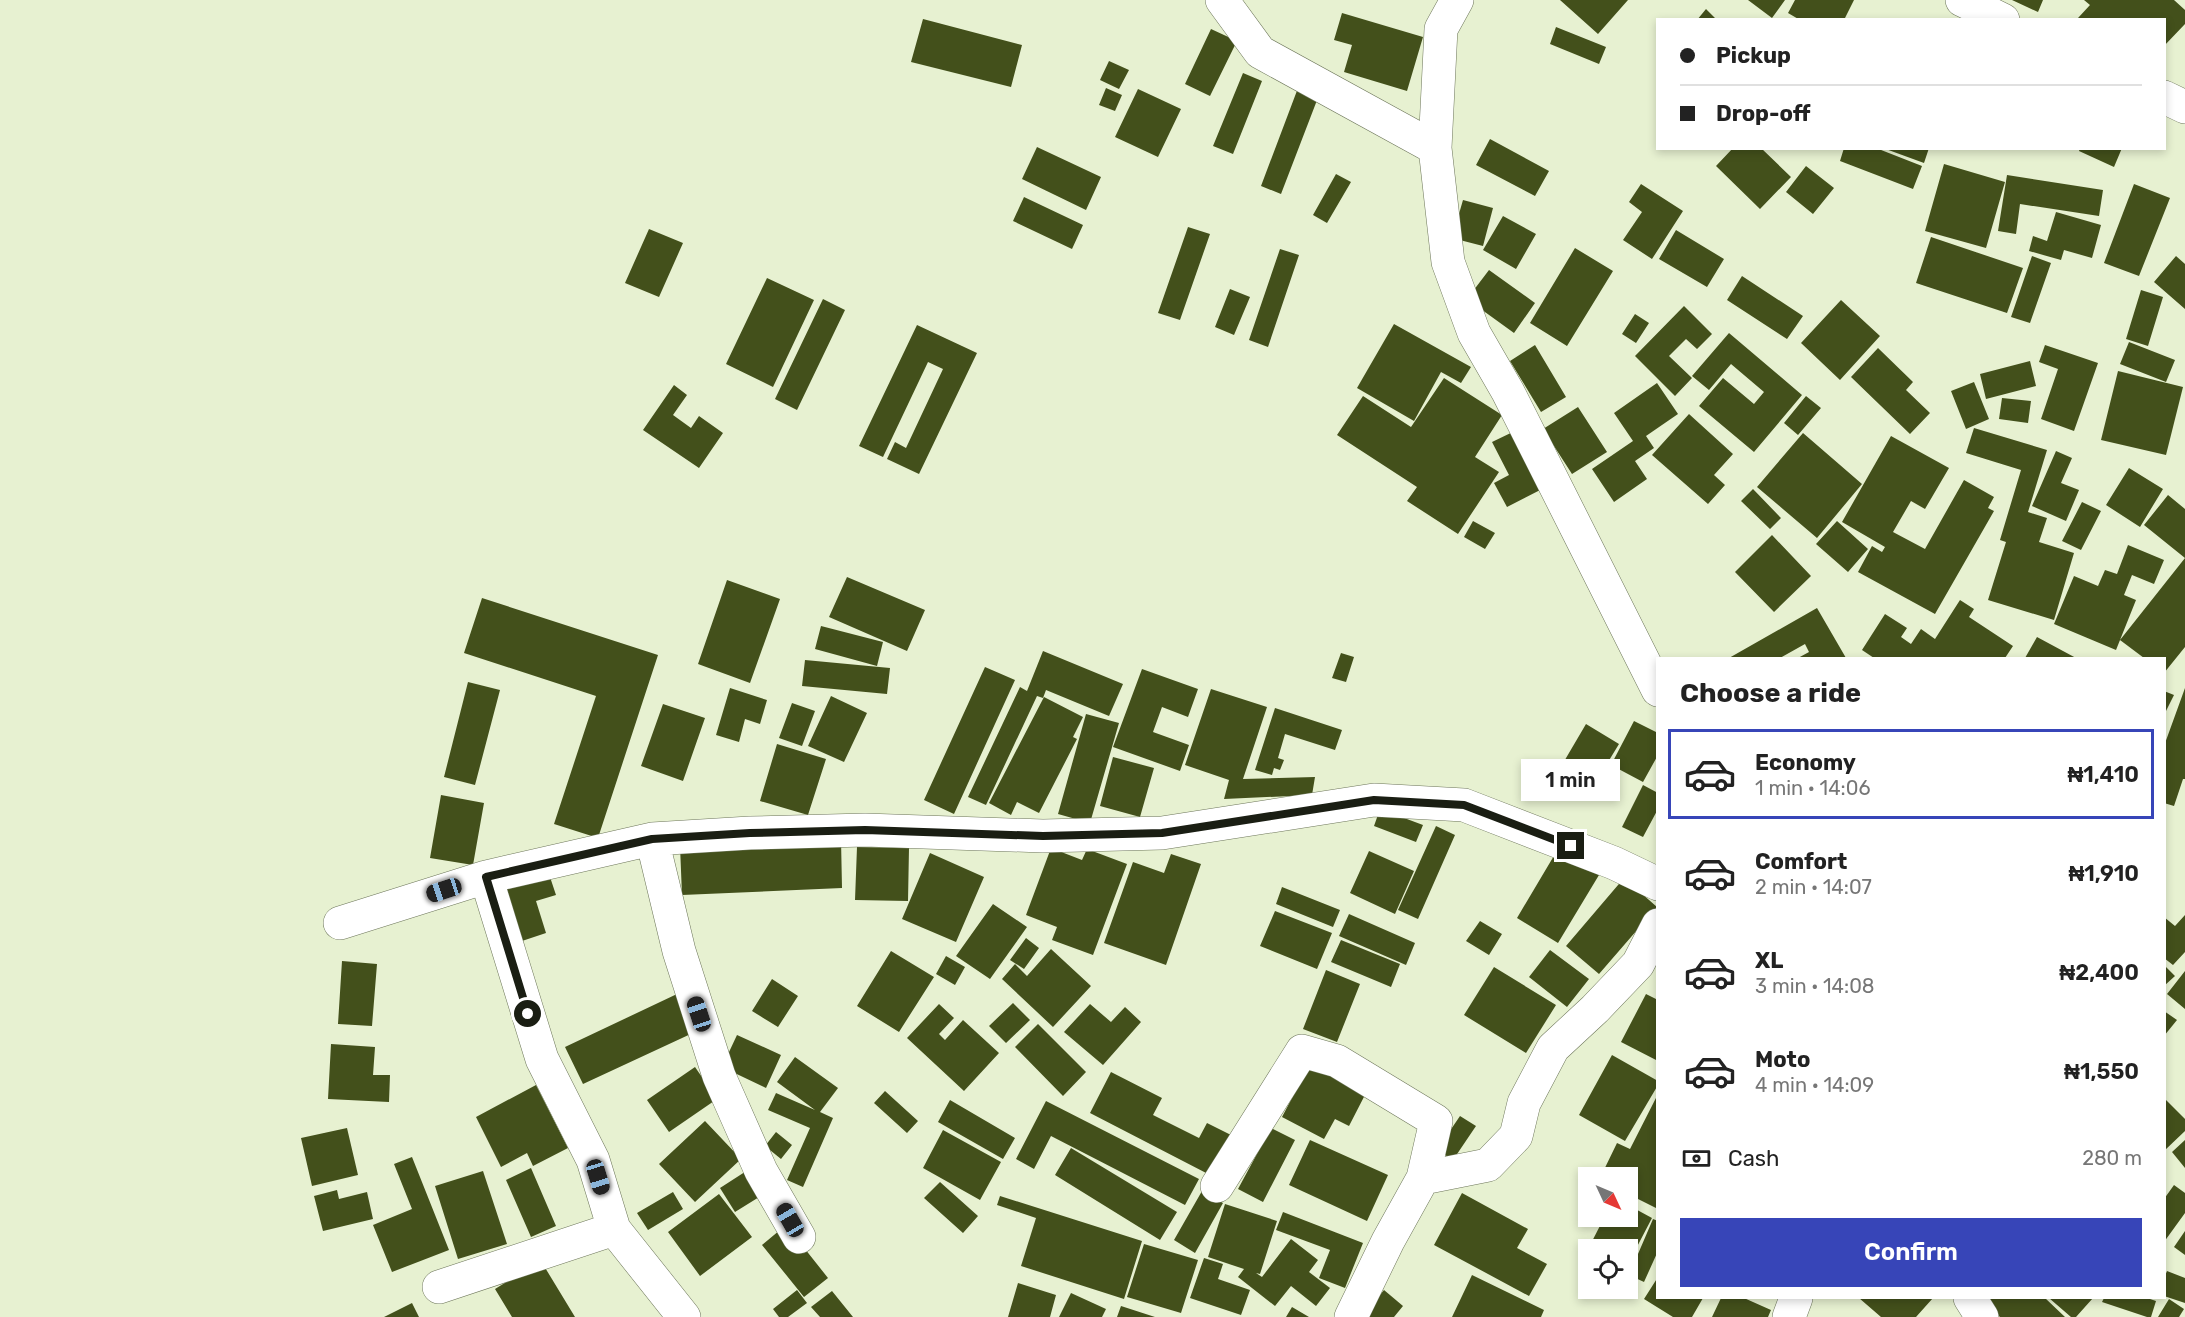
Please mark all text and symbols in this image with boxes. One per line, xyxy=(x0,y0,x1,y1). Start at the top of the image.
text: Pickup xyxy=(1716,42,1791,69)
text: Drop-off xyxy=(1716,100,1811,127)
text: Choose a ride xyxy=(1680,677,1861,709)
icon: car xyxy=(1683,747,1737,801)
text: Economy xyxy=(1755,749,1856,776)
callout: 1 min xyxy=(1522,759,1620,801)
text: ₦1,410 xyxy=(2067,761,2139,788)
text: 1 min xyxy=(1545,768,1596,792)
text: 1 min · 14:06 xyxy=(1755,776,1870,800)
route end xyxy=(1557,832,1584,859)
icon: car xyxy=(1683,846,1737,900)
text: Comfort xyxy=(1755,848,1847,875)
text: ₦1,910 xyxy=(2068,860,2139,887)
text: 2 min · 14:07 xyxy=(1755,875,1872,899)
car xyxy=(424,876,464,904)
icon: car xyxy=(1683,945,1737,999)
text: XL xyxy=(1755,947,1783,974)
text: ₦2,400 xyxy=(2059,959,2139,986)
text: 3 min · 14:08 xyxy=(1755,974,1875,998)
car xyxy=(685,994,713,1034)
route start xyxy=(514,1000,541,1027)
icon: car xyxy=(1683,1044,1737,1098)
text: Moto xyxy=(1755,1046,1810,1073)
text: ₦1,550 xyxy=(2064,1058,2139,1085)
text: 4 min · 14:09 xyxy=(1755,1073,1874,1097)
icon: cash xyxy=(1680,1142,1713,1175)
text: Cash xyxy=(1728,1145,1779,1172)
text: 280 m xyxy=(2082,1146,2142,1170)
car xyxy=(584,1157,612,1197)
north arrow xyxy=(1578,1167,1638,1227)
map controls xyxy=(1578,1167,1638,1299)
car xyxy=(773,1200,807,1240)
button: Confirm xyxy=(1680,1218,2142,1287)
button: locate xyxy=(1578,1239,1638,1299)

